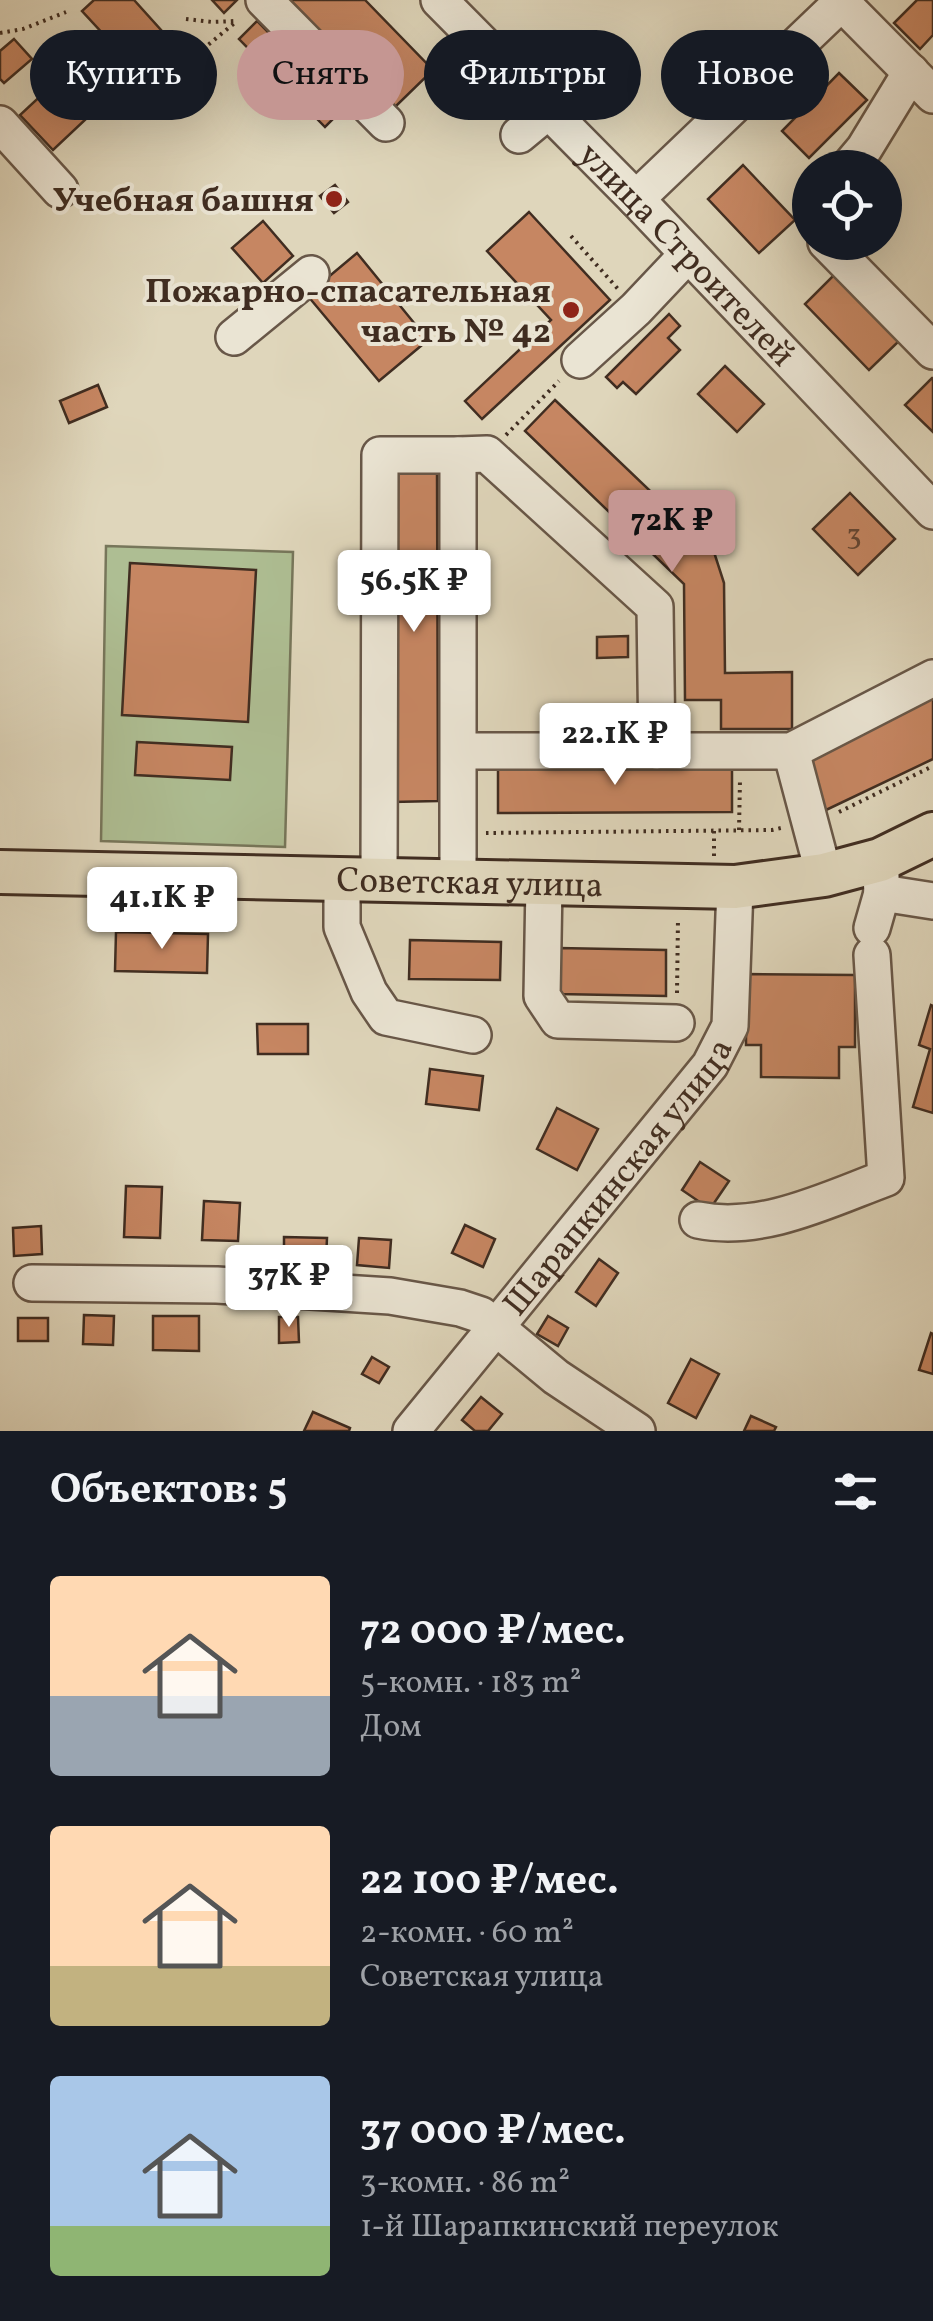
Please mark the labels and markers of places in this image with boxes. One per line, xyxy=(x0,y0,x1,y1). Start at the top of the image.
place label: Учебная башня xyxy=(53,178,314,226)
marker: Учебная башня xyxy=(323,188,345,210)
place label: Пожарно-спасательная часть № 42 xyxy=(145,269,551,357)
marker: Пожарно-спасательная часть № 42 xyxy=(560,299,582,321)
pin: 72K ₽ xyxy=(602,490,742,575)
pin: 56.5K ₽ xyxy=(322,550,506,635)
pin: 22.1K ₽ xyxy=(523,703,707,788)
pin: 41.1K ₽ xyxy=(70,867,254,952)
pin: 37K ₽ xyxy=(219,1245,359,1330)

